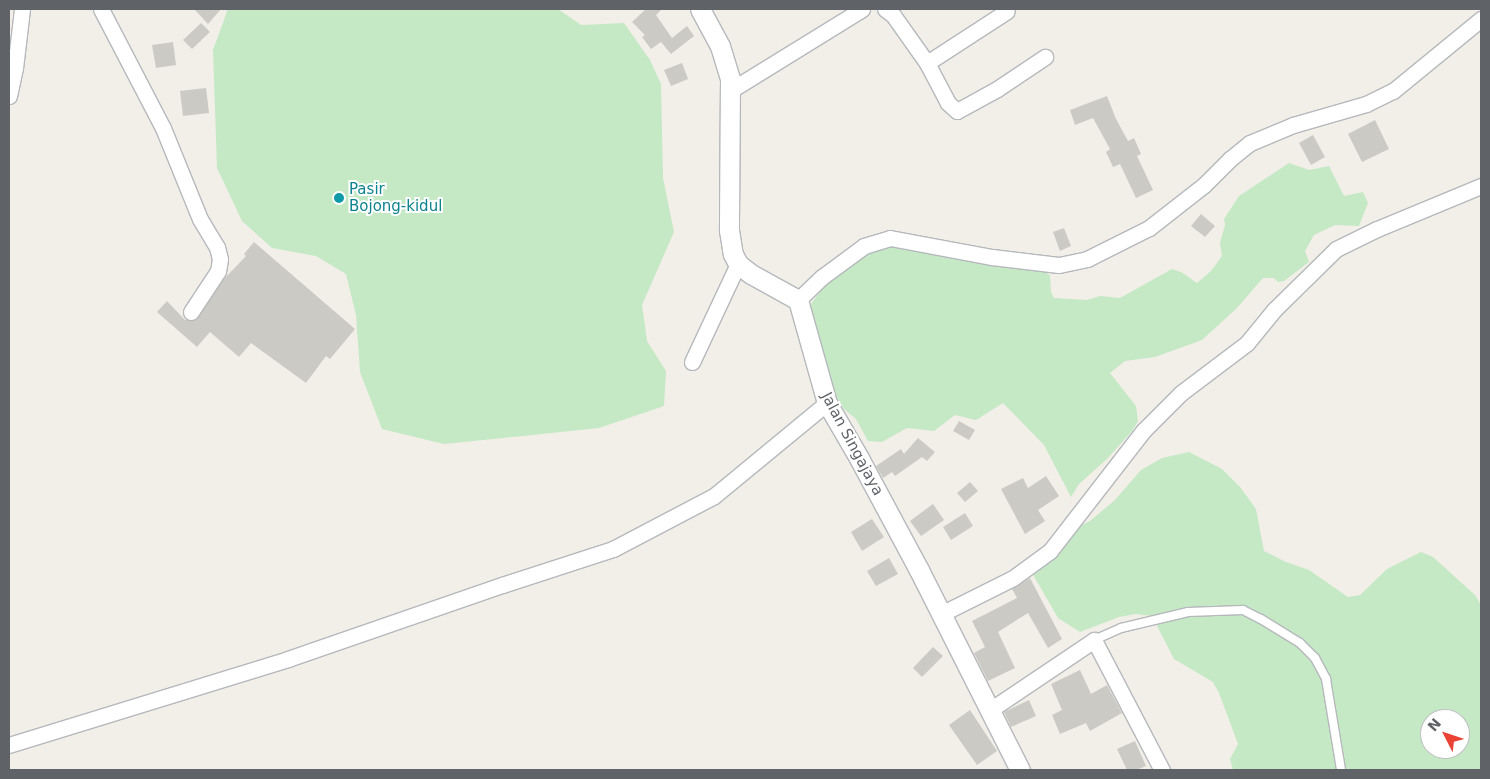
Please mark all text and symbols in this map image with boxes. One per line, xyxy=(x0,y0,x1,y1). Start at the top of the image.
place label: Pasir Bojong-kidul xyxy=(349,180,442,215)
marker: Pasir Bojong-kidul xyxy=(333,192,345,204)
street label: Jalan Singajaya xyxy=(817,389,887,499)
north arrow xyxy=(1420,709,1470,759)
text: N xyxy=(1425,715,1444,734)

